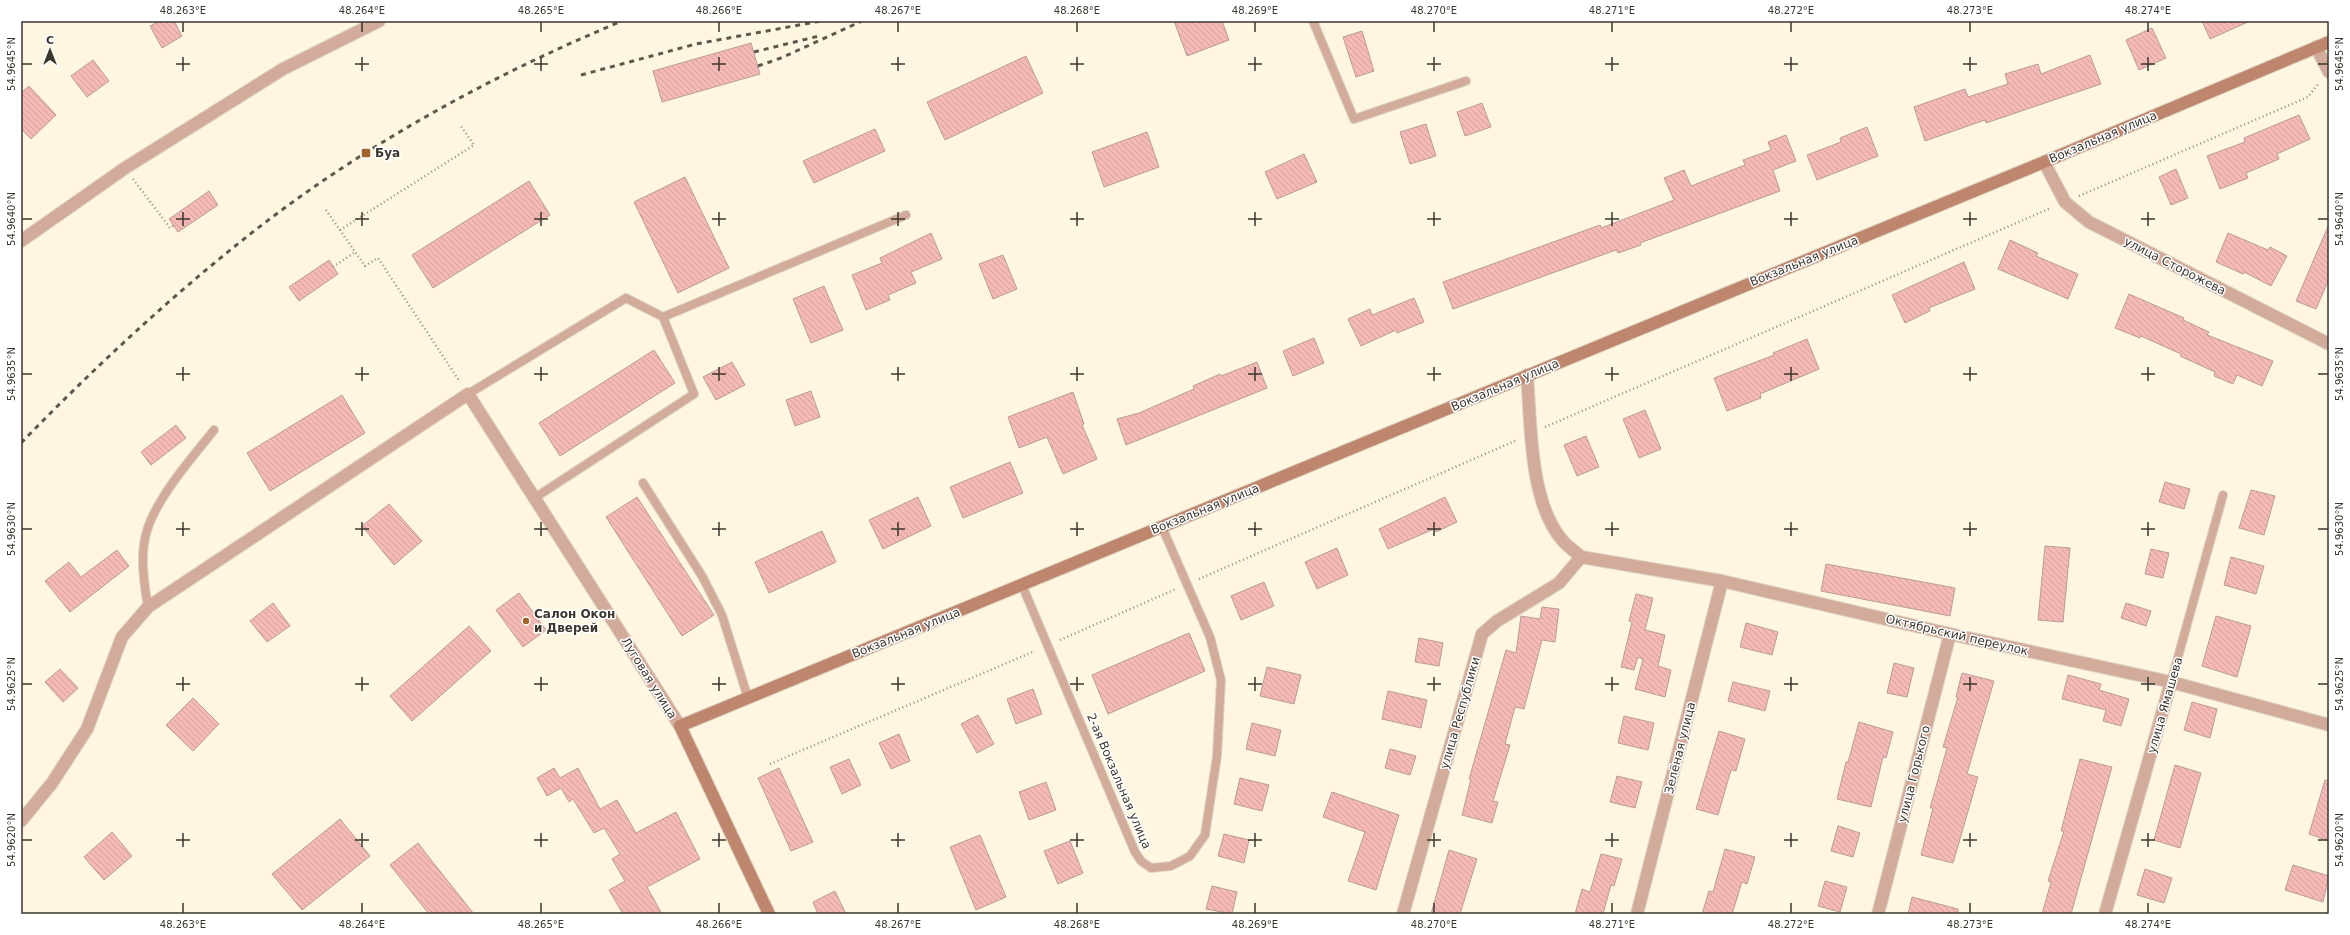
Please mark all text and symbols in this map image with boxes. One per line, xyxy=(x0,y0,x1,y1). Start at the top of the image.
text: 48.263°E xyxy=(160,5,206,16)
text: 48.264°E xyxy=(339,5,385,16)
text: 48.265°E xyxy=(518,5,564,16)
text: 48.266°E xyxy=(696,5,742,16)
text: 48.267°E xyxy=(875,5,921,16)
text: 48.268°E xyxy=(1054,5,1100,16)
text: 48.269°E xyxy=(1232,5,1278,16)
text: 48.270°E xyxy=(1411,5,1457,16)
text: 48.271°E xyxy=(1589,5,1635,16)
text: 48.272°E xyxy=(1768,5,1814,16)
text: 48.273°E xyxy=(1947,5,1993,16)
text: 48.274°E xyxy=(2125,5,2171,16)
north arrow xyxy=(30,30,70,70)
text: С xyxy=(46,34,54,47)
text: 54.9645°N xyxy=(6,37,17,91)
text: 54.9645°N xyxy=(2334,37,2345,91)
street label: Вокзальная улица xyxy=(2047,108,2159,166)
place label: Буа xyxy=(375,146,400,160)
marker: Буа xyxy=(360,147,372,159)
text: 54.9640°N xyxy=(6,192,17,246)
text: 54.9640°N xyxy=(2334,192,2345,246)
street label: Вокзальная улица xyxy=(1748,233,1860,289)
street label: улица Сторожева xyxy=(2122,234,2228,298)
text: 54.9635°N xyxy=(6,347,17,401)
text: 54.9635°N xyxy=(2334,347,2345,401)
street label: Вокзальная улица xyxy=(1449,356,1561,414)
street label: Вокзальная улица xyxy=(1149,481,1261,537)
text: 54.9630°N xyxy=(6,502,17,556)
text: 54.9630°N xyxy=(2334,502,2345,556)
street label: Вокзальная улица xyxy=(850,605,962,661)
place label: Салон Окон и Дверей xyxy=(534,607,615,635)
street label: Октябрьский переулок xyxy=(1884,612,2030,658)
marker: Салон Окон и Дверей xyxy=(521,616,531,626)
street label: Луговая улица xyxy=(618,635,680,721)
street label: улица Республики xyxy=(1437,655,1483,771)
street label: улица Ямашева xyxy=(2145,655,2185,755)
text: 54.9625°N xyxy=(6,657,17,711)
text: 54.9625°N xyxy=(2334,657,2345,711)
street label: Зелёная улица xyxy=(1662,700,1698,796)
street label: 2-ая Вокзальная улица xyxy=(1084,711,1154,851)
street label: улица Горького xyxy=(1895,724,1933,824)
text: 54.9620°N xyxy=(6,813,17,867)
text: 54.9620°N xyxy=(2334,813,2345,867)
text: 48.263°E xyxy=(160,919,206,930)
text: 48.264°E xyxy=(339,919,385,930)
text: 48.265°E xyxy=(518,919,564,930)
text: 48.266°E xyxy=(696,919,742,930)
text: 48.267°E xyxy=(875,919,921,930)
text: 48.268°E xyxy=(1054,919,1100,930)
text: 48.269°E xyxy=(1232,919,1278,930)
text: 48.270°E xyxy=(1411,919,1457,930)
text: 48.271°E xyxy=(1589,919,1635,930)
text: 48.272°E xyxy=(1768,919,1814,930)
text: 48.273°E xyxy=(1947,919,1993,930)
text: 48.274°E xyxy=(2125,919,2171,930)

